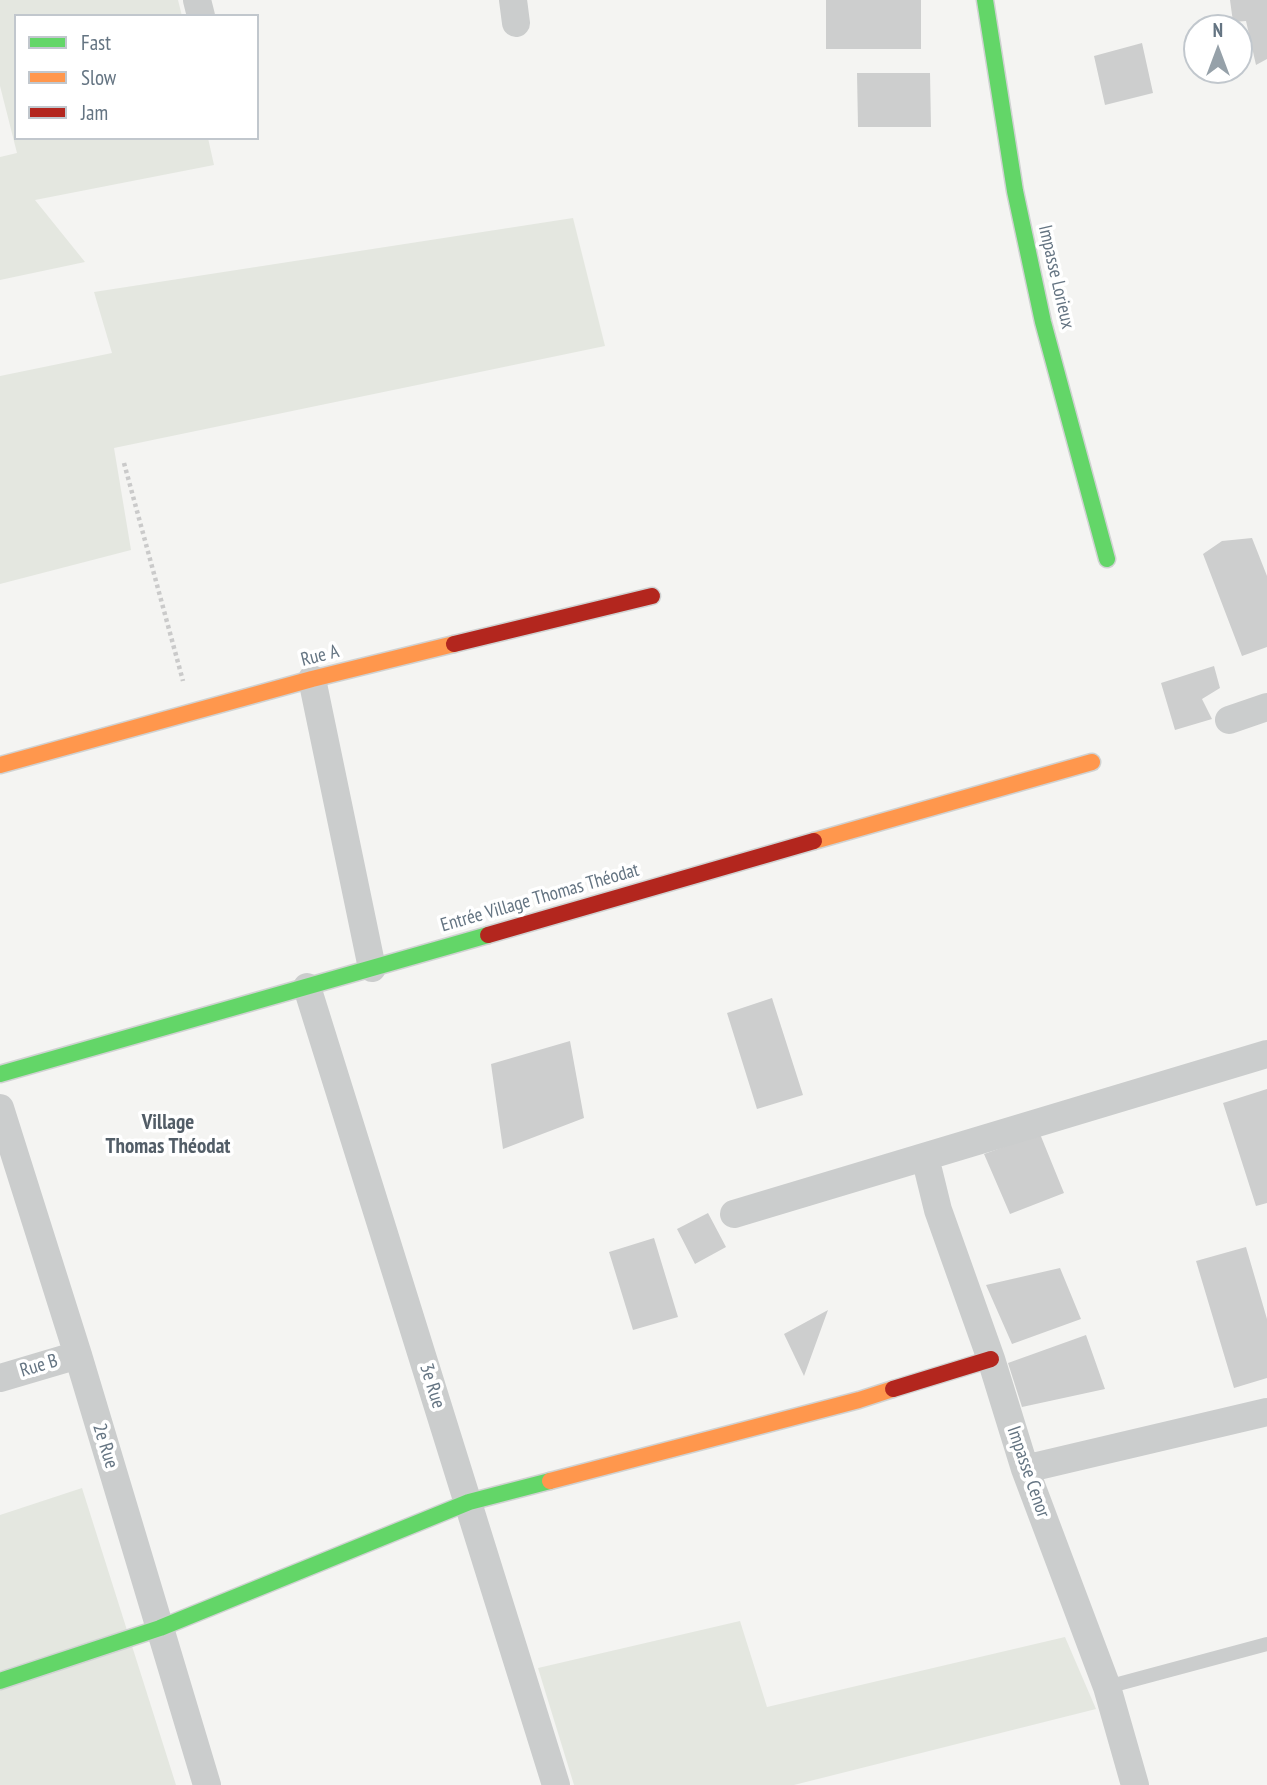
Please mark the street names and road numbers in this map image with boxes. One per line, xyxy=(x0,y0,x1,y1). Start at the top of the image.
street label: Impasse Lorieux xyxy=(1033,223,1079,331)
street label: Rue A xyxy=(299,640,341,672)
street label: Entrée Village Thomas Théodat xyxy=(438,859,642,937)
street label: Rue B xyxy=(17,1350,61,1382)
street label: 3e Rue xyxy=(414,1361,450,1411)
street label: 2e Rue xyxy=(87,1421,123,1471)
street label: Impasse Cenor xyxy=(1002,1423,1054,1521)

